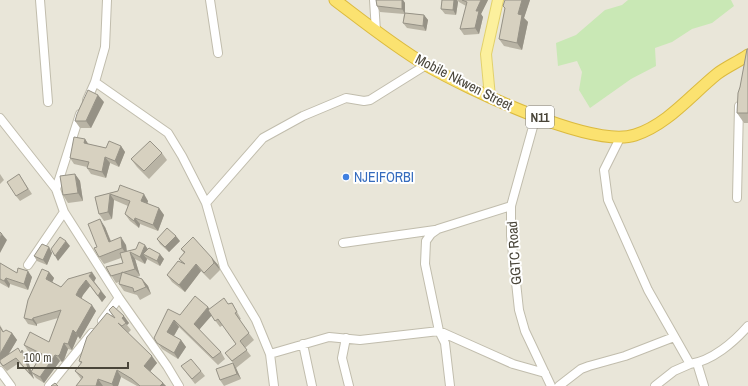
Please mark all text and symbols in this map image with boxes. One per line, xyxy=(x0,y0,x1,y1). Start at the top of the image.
street label: Mobile Nkwen Street xyxy=(412,50,516,114)
road number: N11 xyxy=(526,106,554,128)
place label: NJEIFORBI xyxy=(354,168,414,186)
marker: NJEIFORBI xyxy=(341,172,351,182)
street label: GGTC Road xyxy=(503,221,525,285)
scale bar xyxy=(18,344,128,370)
text: 100 m xyxy=(24,350,51,366)

